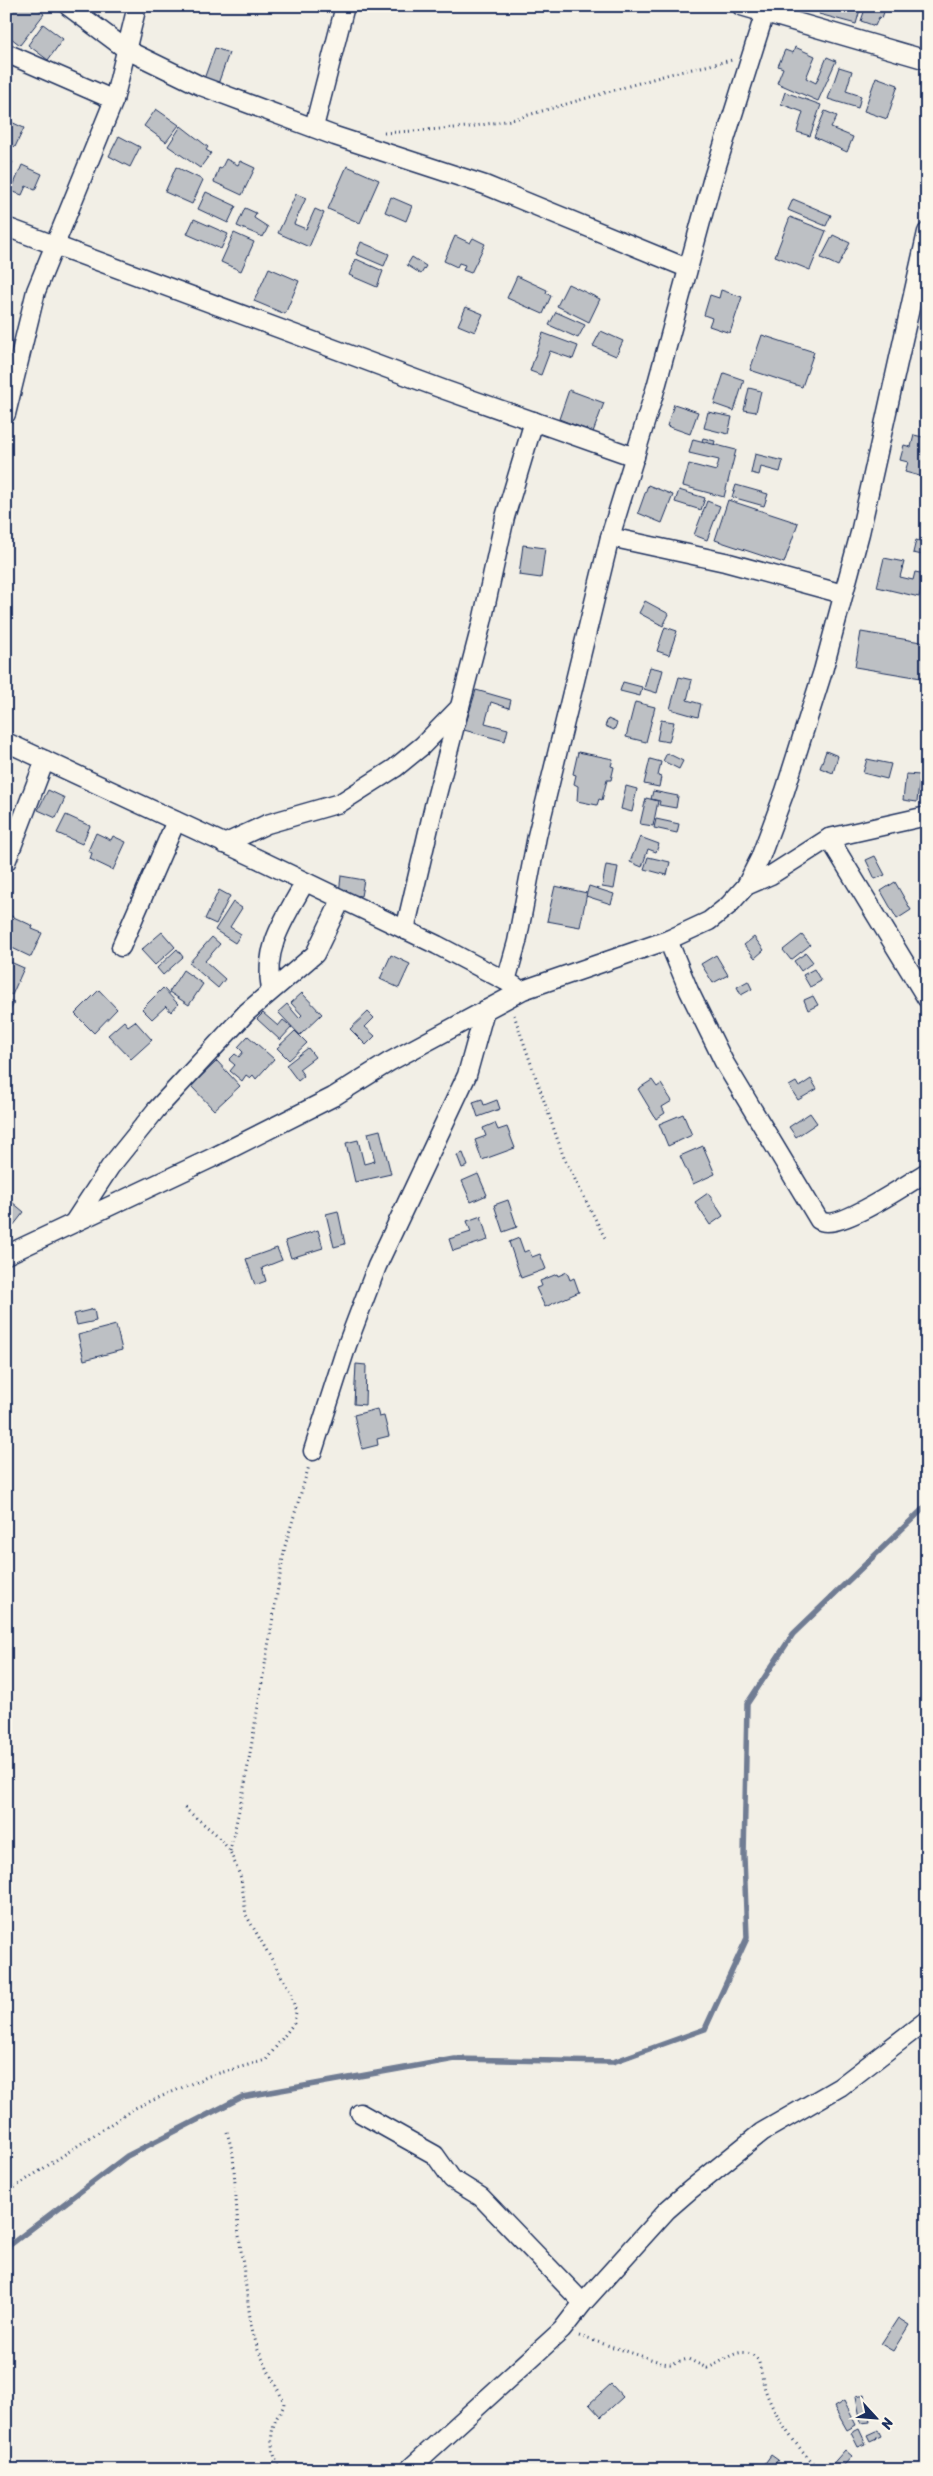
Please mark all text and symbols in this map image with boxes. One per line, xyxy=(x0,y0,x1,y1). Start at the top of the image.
north arrow xyxy=(850,2394,900,2444)
text: N xyxy=(874,2413,901,2434)

